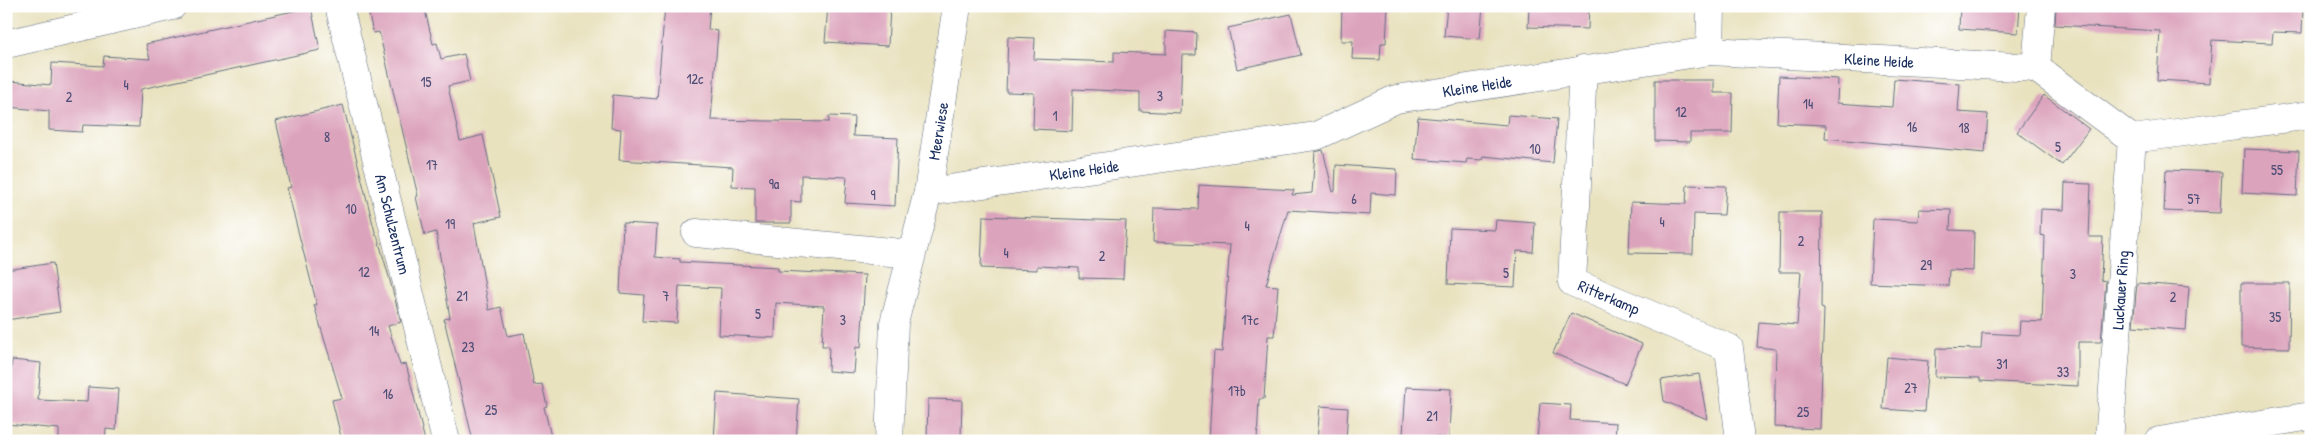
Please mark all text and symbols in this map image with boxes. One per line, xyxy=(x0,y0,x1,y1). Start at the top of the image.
street label: Kleine Heide xyxy=(1844,47,1915,73)
house number: 12c xyxy=(686,69,704,88)
street label: Kleine Heide xyxy=(1441,70,1514,102)
house number: 15 xyxy=(420,72,432,91)
house number: 4 xyxy=(123,75,129,94)
house number: 3 xyxy=(1157,86,1163,105)
house number: 2 xyxy=(66,87,73,106)
house number: 14 xyxy=(1803,94,1813,113)
street label: Meerwiese xyxy=(923,100,954,162)
house number: 12 xyxy=(1675,102,1687,121)
house number: 1 xyxy=(1052,106,1058,125)
house number: 16 xyxy=(1907,117,1918,136)
house number: 18 xyxy=(1958,118,1970,137)
house number: 8 xyxy=(324,127,330,146)
house number: 5 xyxy=(2055,137,2061,156)
house number: 10 xyxy=(1529,139,1541,158)
street label: Kleine Heide xyxy=(1048,154,1121,186)
house number: 17 xyxy=(426,155,438,174)
house number: 55 xyxy=(2271,160,2283,179)
street label: Am Schulzentrum xyxy=(370,172,416,277)
house number: 9a xyxy=(769,174,780,193)
house number: 9 xyxy=(870,185,876,204)
house number: 6 xyxy=(1351,189,1357,208)
house number: 57 xyxy=(2188,189,2200,208)
house number: 10 xyxy=(345,199,357,218)
house number: 4 xyxy=(1659,212,1665,231)
house number: 19 xyxy=(445,214,455,233)
house number: 4 xyxy=(1244,216,1250,235)
house number: 2 xyxy=(1798,231,1805,250)
house number: 4 xyxy=(1003,243,1009,262)
house number: 2 xyxy=(1099,246,1106,265)
street label: Luckauer Ring xyxy=(2106,250,2134,330)
house number: 29 xyxy=(1920,255,1932,274)
house number: 12 xyxy=(358,262,370,281)
house number: 5 xyxy=(1503,263,1509,282)
house number: 3 xyxy=(2070,264,2076,283)
street label: Ritterkamp xyxy=(1575,274,1643,320)
house number: 21 xyxy=(456,286,468,305)
house number: 7 xyxy=(663,286,670,305)
house number: 2 xyxy=(2170,287,2177,306)
house number: 5 xyxy=(755,304,761,323)
house number: 35 xyxy=(2269,307,2281,326)
house number: 3 xyxy=(840,310,846,329)
house number: 17c xyxy=(1241,310,1259,329)
house number: 14 xyxy=(369,321,379,340)
house number: 23 xyxy=(462,337,474,356)
house number: 31 xyxy=(1996,354,2008,373)
house number: 33 xyxy=(2057,362,2069,381)
house number: 27 xyxy=(1904,378,1918,397)
house number: 17b xyxy=(1228,381,1246,400)
house number: 16 xyxy=(383,384,394,403)
house number: 25 xyxy=(485,400,497,419)
house number: 25 xyxy=(1797,402,1809,421)
house number: 21 xyxy=(1426,406,1438,425)

